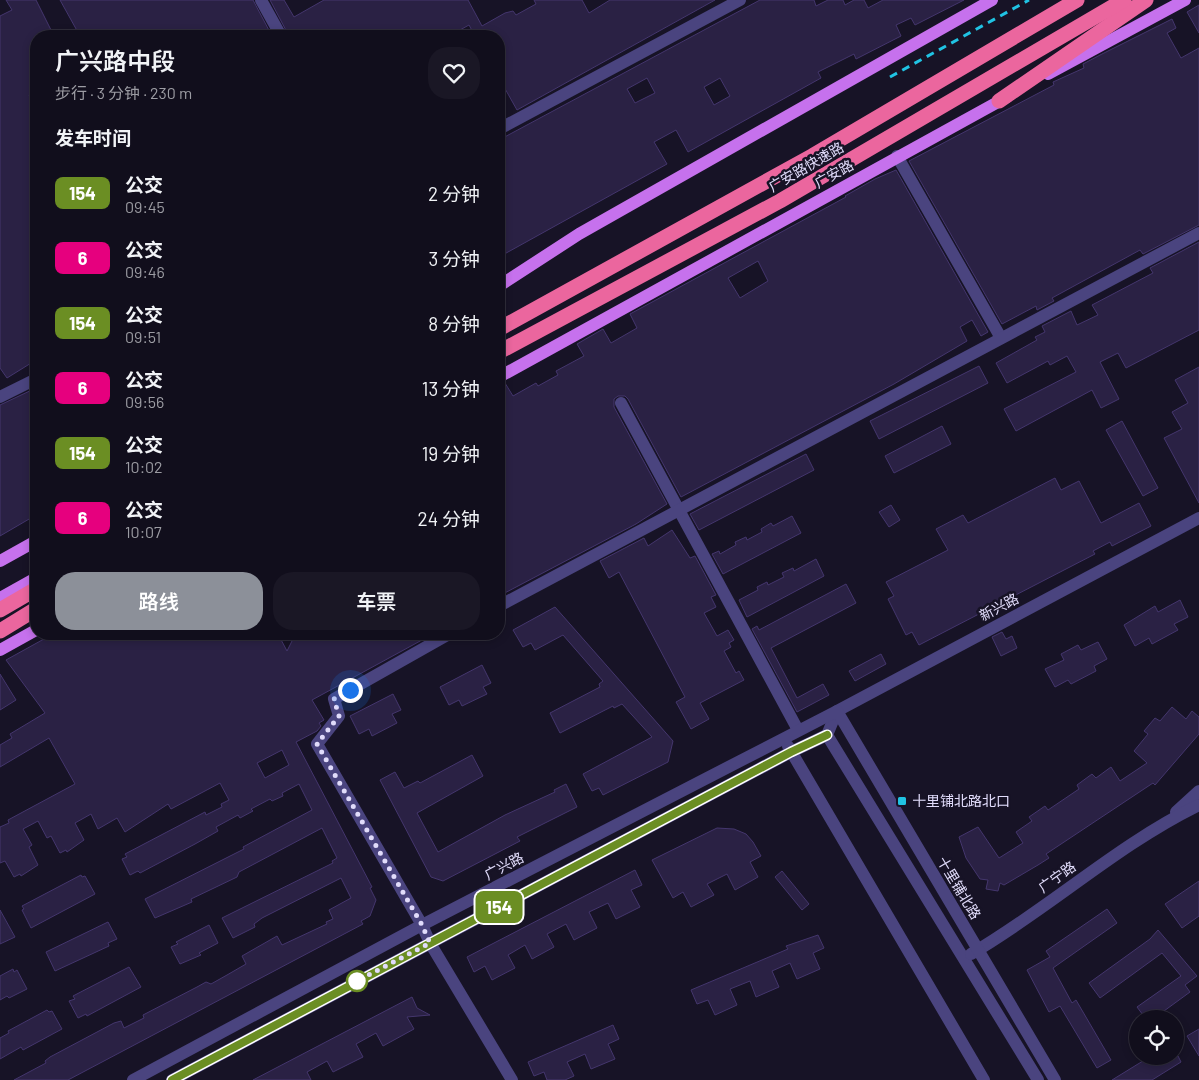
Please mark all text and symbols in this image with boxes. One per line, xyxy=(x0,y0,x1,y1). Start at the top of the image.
text: 广兴路中段 xyxy=(55,46,175,75)
button: heart xyxy=(428,47,480,99)
text: 步行 · 3 分钟 · 230 m xyxy=(55,83,192,102)
text: 发车时间 xyxy=(55,126,131,149)
street label: 广安路快速路 xyxy=(765,139,847,195)
street label: 广安路 xyxy=(812,156,856,192)
text: 公交 xyxy=(125,173,163,196)
text: 154 xyxy=(69,182,96,204)
text: 2 分钟 xyxy=(428,182,480,205)
text: 09:45 xyxy=(125,197,165,216)
text: 公交 xyxy=(125,238,163,261)
text: 6 xyxy=(78,247,87,269)
text: 3 分钟 xyxy=(428,247,480,270)
text: 09:46 xyxy=(125,262,165,281)
text: 公交 xyxy=(125,303,163,326)
text: 154 xyxy=(69,312,96,334)
text: 8 分钟 xyxy=(428,312,480,335)
text: 09:51 xyxy=(125,327,161,346)
text: 公交 xyxy=(125,368,163,391)
text: 6 xyxy=(78,377,87,399)
text: 13 分钟 xyxy=(422,377,480,400)
text: 09:56 xyxy=(125,392,164,411)
text: 公交 xyxy=(125,433,163,456)
text: 154 xyxy=(69,442,96,464)
text: 19 分钟 xyxy=(422,442,480,465)
text: 10:02 xyxy=(125,457,163,476)
text: 公交 xyxy=(125,498,163,521)
text: 6 xyxy=(78,507,87,529)
text: 24 分钟 xyxy=(418,507,480,530)
text: 10:07 xyxy=(125,522,162,541)
button: 路线 xyxy=(55,572,263,630)
button: 车票 xyxy=(273,572,480,630)
street label: 新兴路 xyxy=(976,589,1021,624)
your location xyxy=(338,678,363,703)
place label: 十里铺北路北口 xyxy=(912,792,1010,809)
marker: 十里铺北路北口 xyxy=(896,795,908,807)
street label: 广兴路 xyxy=(481,848,526,883)
street label: 十里铺北路 xyxy=(934,853,985,922)
street label: 广宁路 xyxy=(1035,858,1079,896)
line badge: 154 xyxy=(470,891,528,923)
text: 154 xyxy=(486,896,512,918)
unlabelled marker xyxy=(346,970,368,992)
map controls xyxy=(1129,1010,1184,1065)
button: locate xyxy=(1129,1010,1184,1065)

